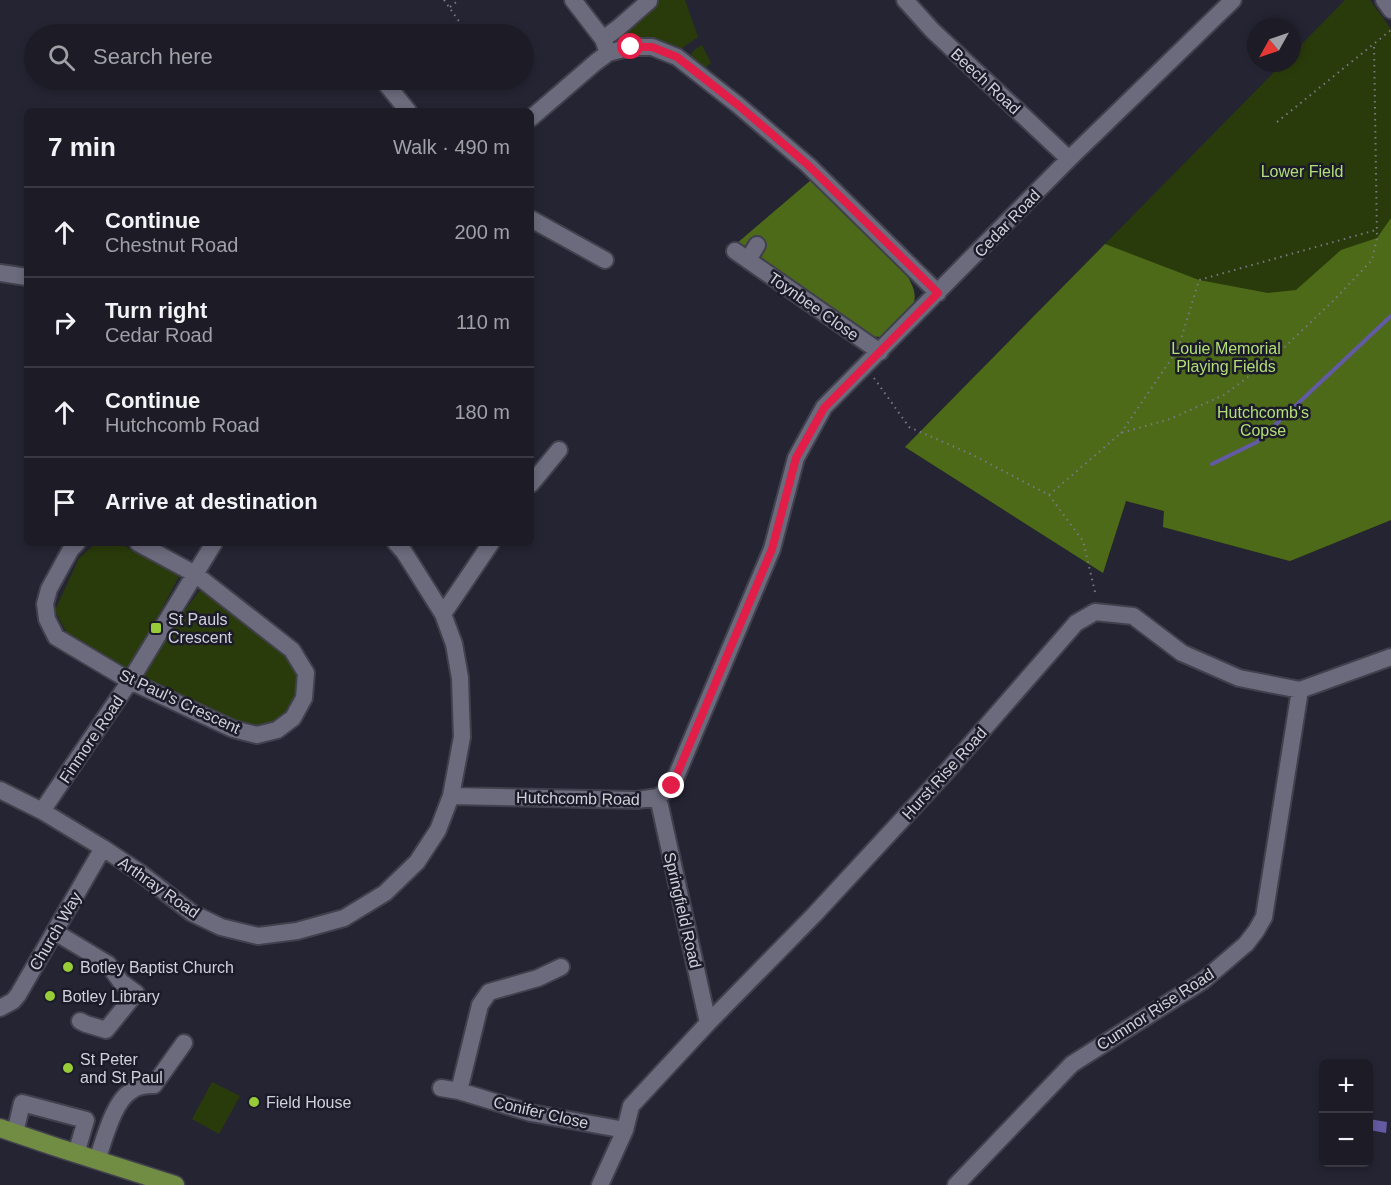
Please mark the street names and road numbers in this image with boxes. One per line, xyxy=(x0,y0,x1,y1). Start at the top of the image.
street label: Beech Road xyxy=(948,45,1024,118)
street label: Cedar Road xyxy=(971,186,1043,260)
street label: Toynbee Close xyxy=(765,269,862,344)
street label: St Paul's Crescent xyxy=(117,666,243,737)
street label: Finmore Road xyxy=(56,693,127,786)
street label: Hurst Rise Road xyxy=(899,724,990,823)
street label: Hutchcomb Road xyxy=(516,789,640,808)
street label: Springfield Road xyxy=(661,851,704,970)
street label: Arthray Road xyxy=(115,853,202,921)
street label: Church Way xyxy=(26,889,85,973)
street label: Cumnor Rise Road xyxy=(1094,965,1217,1054)
street label: Conifer Close xyxy=(492,1093,590,1132)

